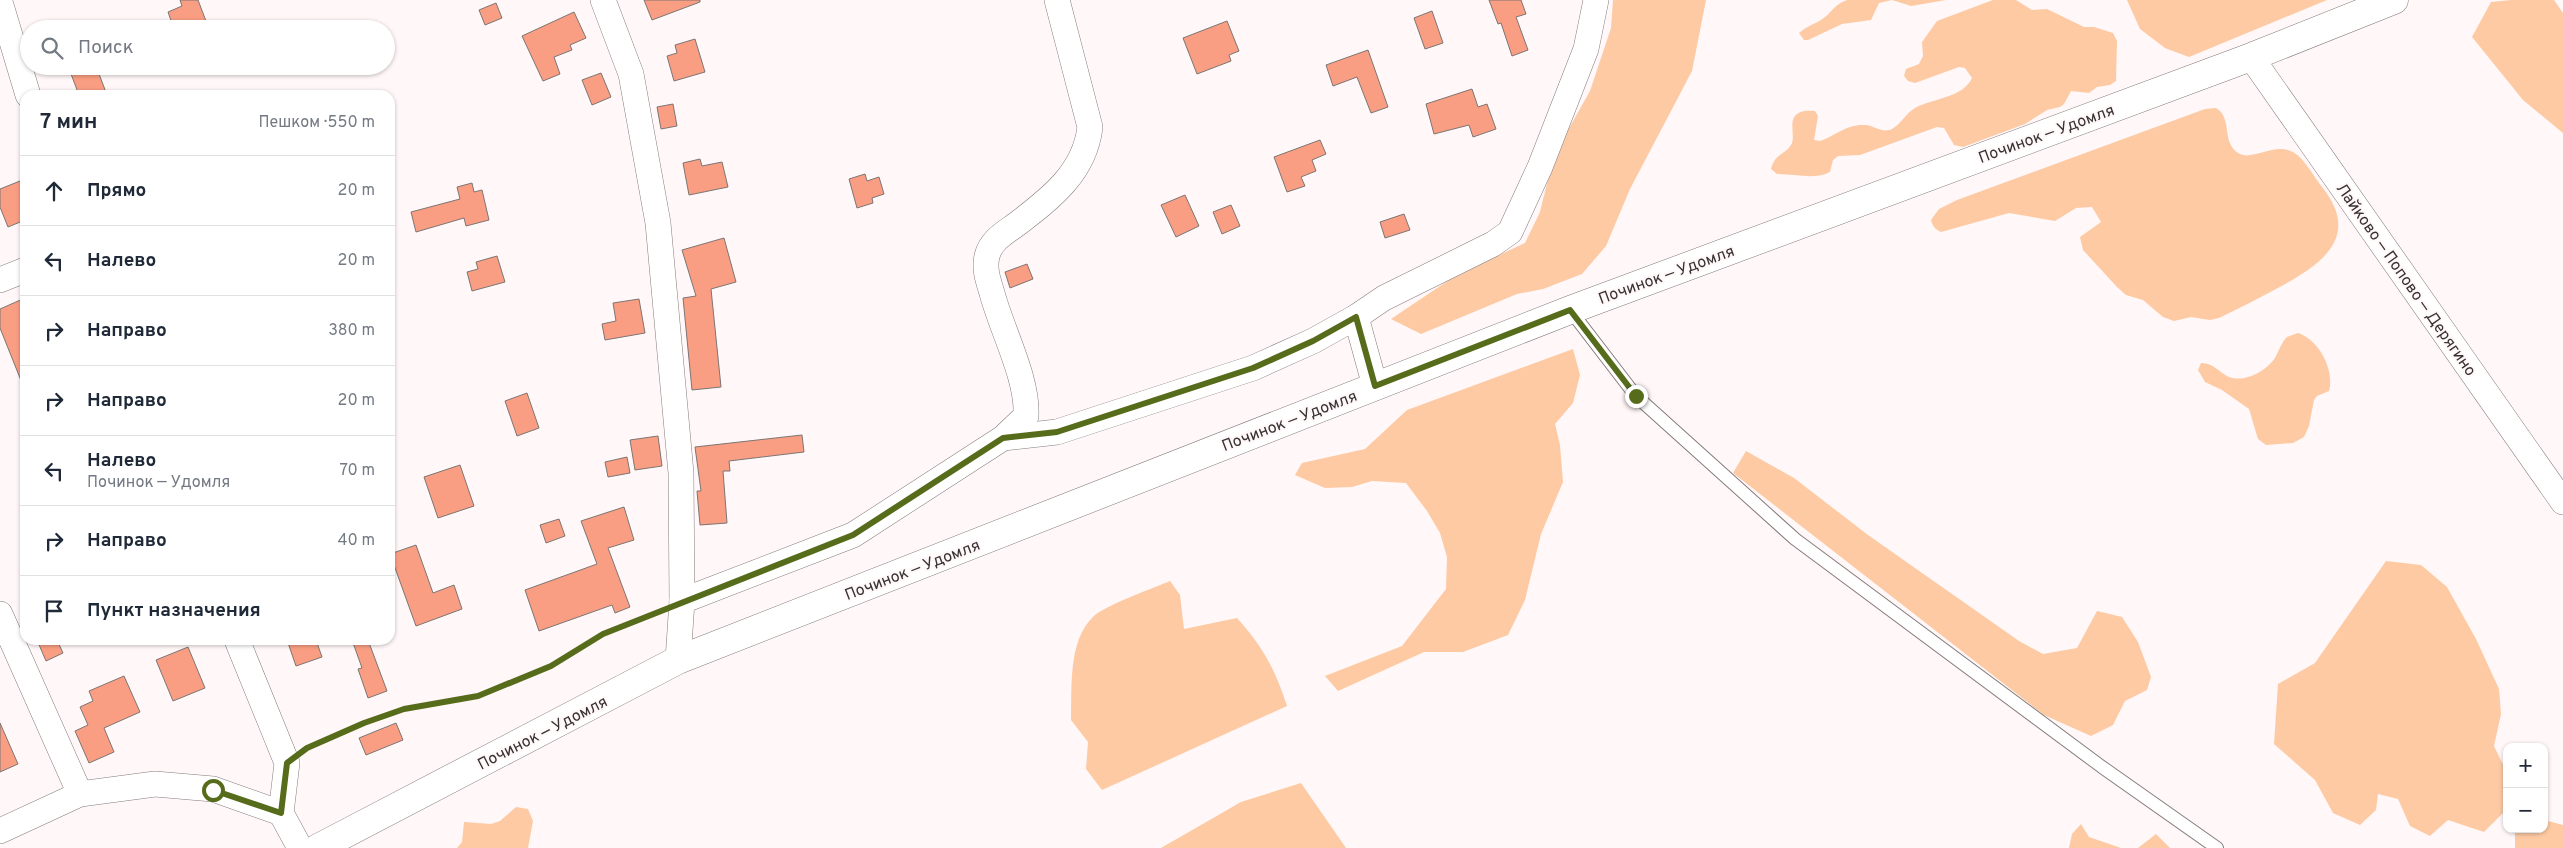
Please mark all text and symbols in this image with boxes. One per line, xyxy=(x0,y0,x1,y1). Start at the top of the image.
search box xyxy=(20,20,395,75)
icon: search xyxy=(38,34,66,62)
text: Поиск xyxy=(78,36,134,60)
street label: Починок — Удомля xyxy=(1976,101,2117,169)
text: 7 мин xyxy=(40,109,97,136)
text: Пешком · 550 m xyxy=(258,113,375,133)
icon: ahead xyxy=(40,177,68,205)
text: Прямо xyxy=(87,179,146,203)
street label: Лайково — Попово — Дерягино xyxy=(2331,180,2480,381)
text: 20 m xyxy=(338,181,375,201)
street label: Починок — Удомля xyxy=(1596,242,1737,310)
icon: left xyxy=(40,247,68,275)
text: Налево xyxy=(87,249,156,273)
text: 20 m xyxy=(338,251,375,271)
icon: right xyxy=(40,317,68,345)
text: Направо xyxy=(87,319,167,343)
text: 380 m xyxy=(328,321,375,341)
route end xyxy=(1625,385,1648,408)
icon: right xyxy=(40,387,68,415)
street label: Починок — Удомля xyxy=(1219,387,1360,457)
text: Направо xyxy=(87,389,167,413)
text: 20 m xyxy=(338,391,375,411)
text: Налево xyxy=(87,449,156,473)
icon: left xyxy=(40,457,68,485)
text: 70 m xyxy=(340,461,375,481)
text: Починок — Удомля xyxy=(87,473,230,493)
icon: right xyxy=(40,527,68,555)
text: Направо xyxy=(87,529,167,553)
text: 40 m xyxy=(337,531,375,551)
street label: Починок — Удомля xyxy=(842,536,983,606)
icon: arrive xyxy=(40,597,68,625)
text: Пункт назначения xyxy=(87,599,261,623)
street label: Починок — Удомля xyxy=(475,692,611,775)
map controls xyxy=(2503,743,2548,833)
button: + xyxy=(2503,743,2548,788)
route start xyxy=(202,779,225,802)
button: − xyxy=(2503,788,2548,833)

